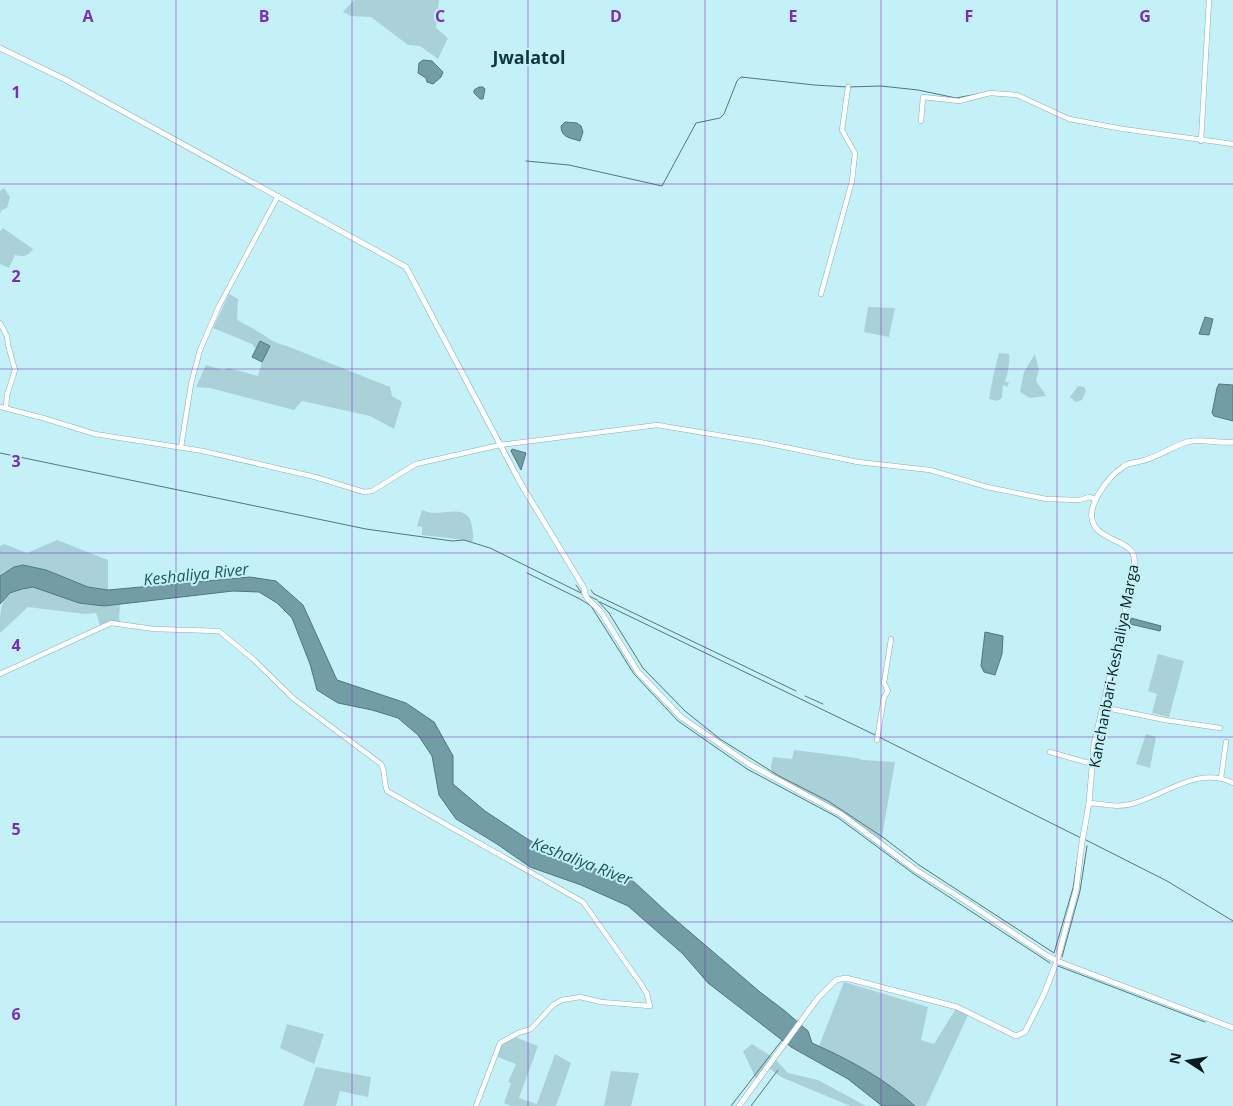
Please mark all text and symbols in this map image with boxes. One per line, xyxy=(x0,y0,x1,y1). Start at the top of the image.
text: A xyxy=(82,5,94,27)
text: B xyxy=(259,5,269,27)
text: C xyxy=(435,5,445,27)
text: D xyxy=(610,5,622,27)
text: E xyxy=(789,5,798,27)
text: F xyxy=(965,5,973,27)
text: G xyxy=(1139,5,1151,27)
district label: Jwalatol xyxy=(490,45,566,69)
text: 1 xyxy=(11,81,21,103)
text: 2 xyxy=(11,265,21,287)
text: 3 xyxy=(11,450,21,472)
water label: Keshaliya River xyxy=(142,557,250,590)
street label: Kanchanbari-Keshaliya Marga xyxy=(1083,563,1143,769)
text: 4 xyxy=(11,634,21,656)
text: 5 xyxy=(11,818,21,840)
water label: Keshaliya River xyxy=(529,832,636,890)
text: 6 xyxy=(11,1003,21,1025)
north arrow xyxy=(1163,1036,1213,1086)
text: N xyxy=(1164,1051,1185,1066)

